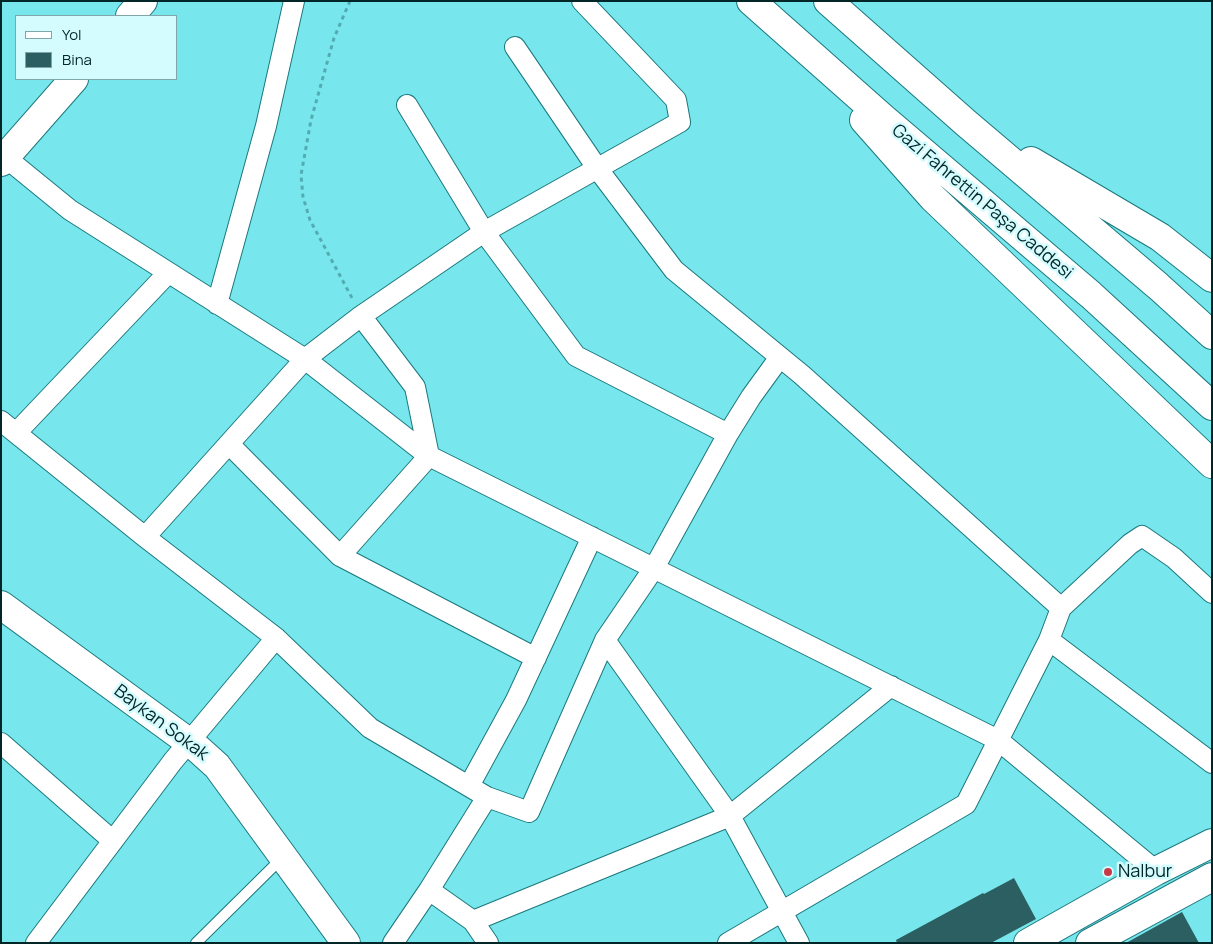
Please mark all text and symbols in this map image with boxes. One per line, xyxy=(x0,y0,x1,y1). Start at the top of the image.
legend xyxy=(15,15,178,80)
text: Yol xyxy=(62,24,82,45)
text: Bina xyxy=(62,49,92,70)
street label: Gazi Fahrettin Paşa Caddesi xyxy=(887,120,1077,284)
street label: Baykan Sokak xyxy=(109,680,213,766)
place label: Nalbur xyxy=(1118,861,1172,883)
marker: Nalbur xyxy=(1102,866,1114,878)

